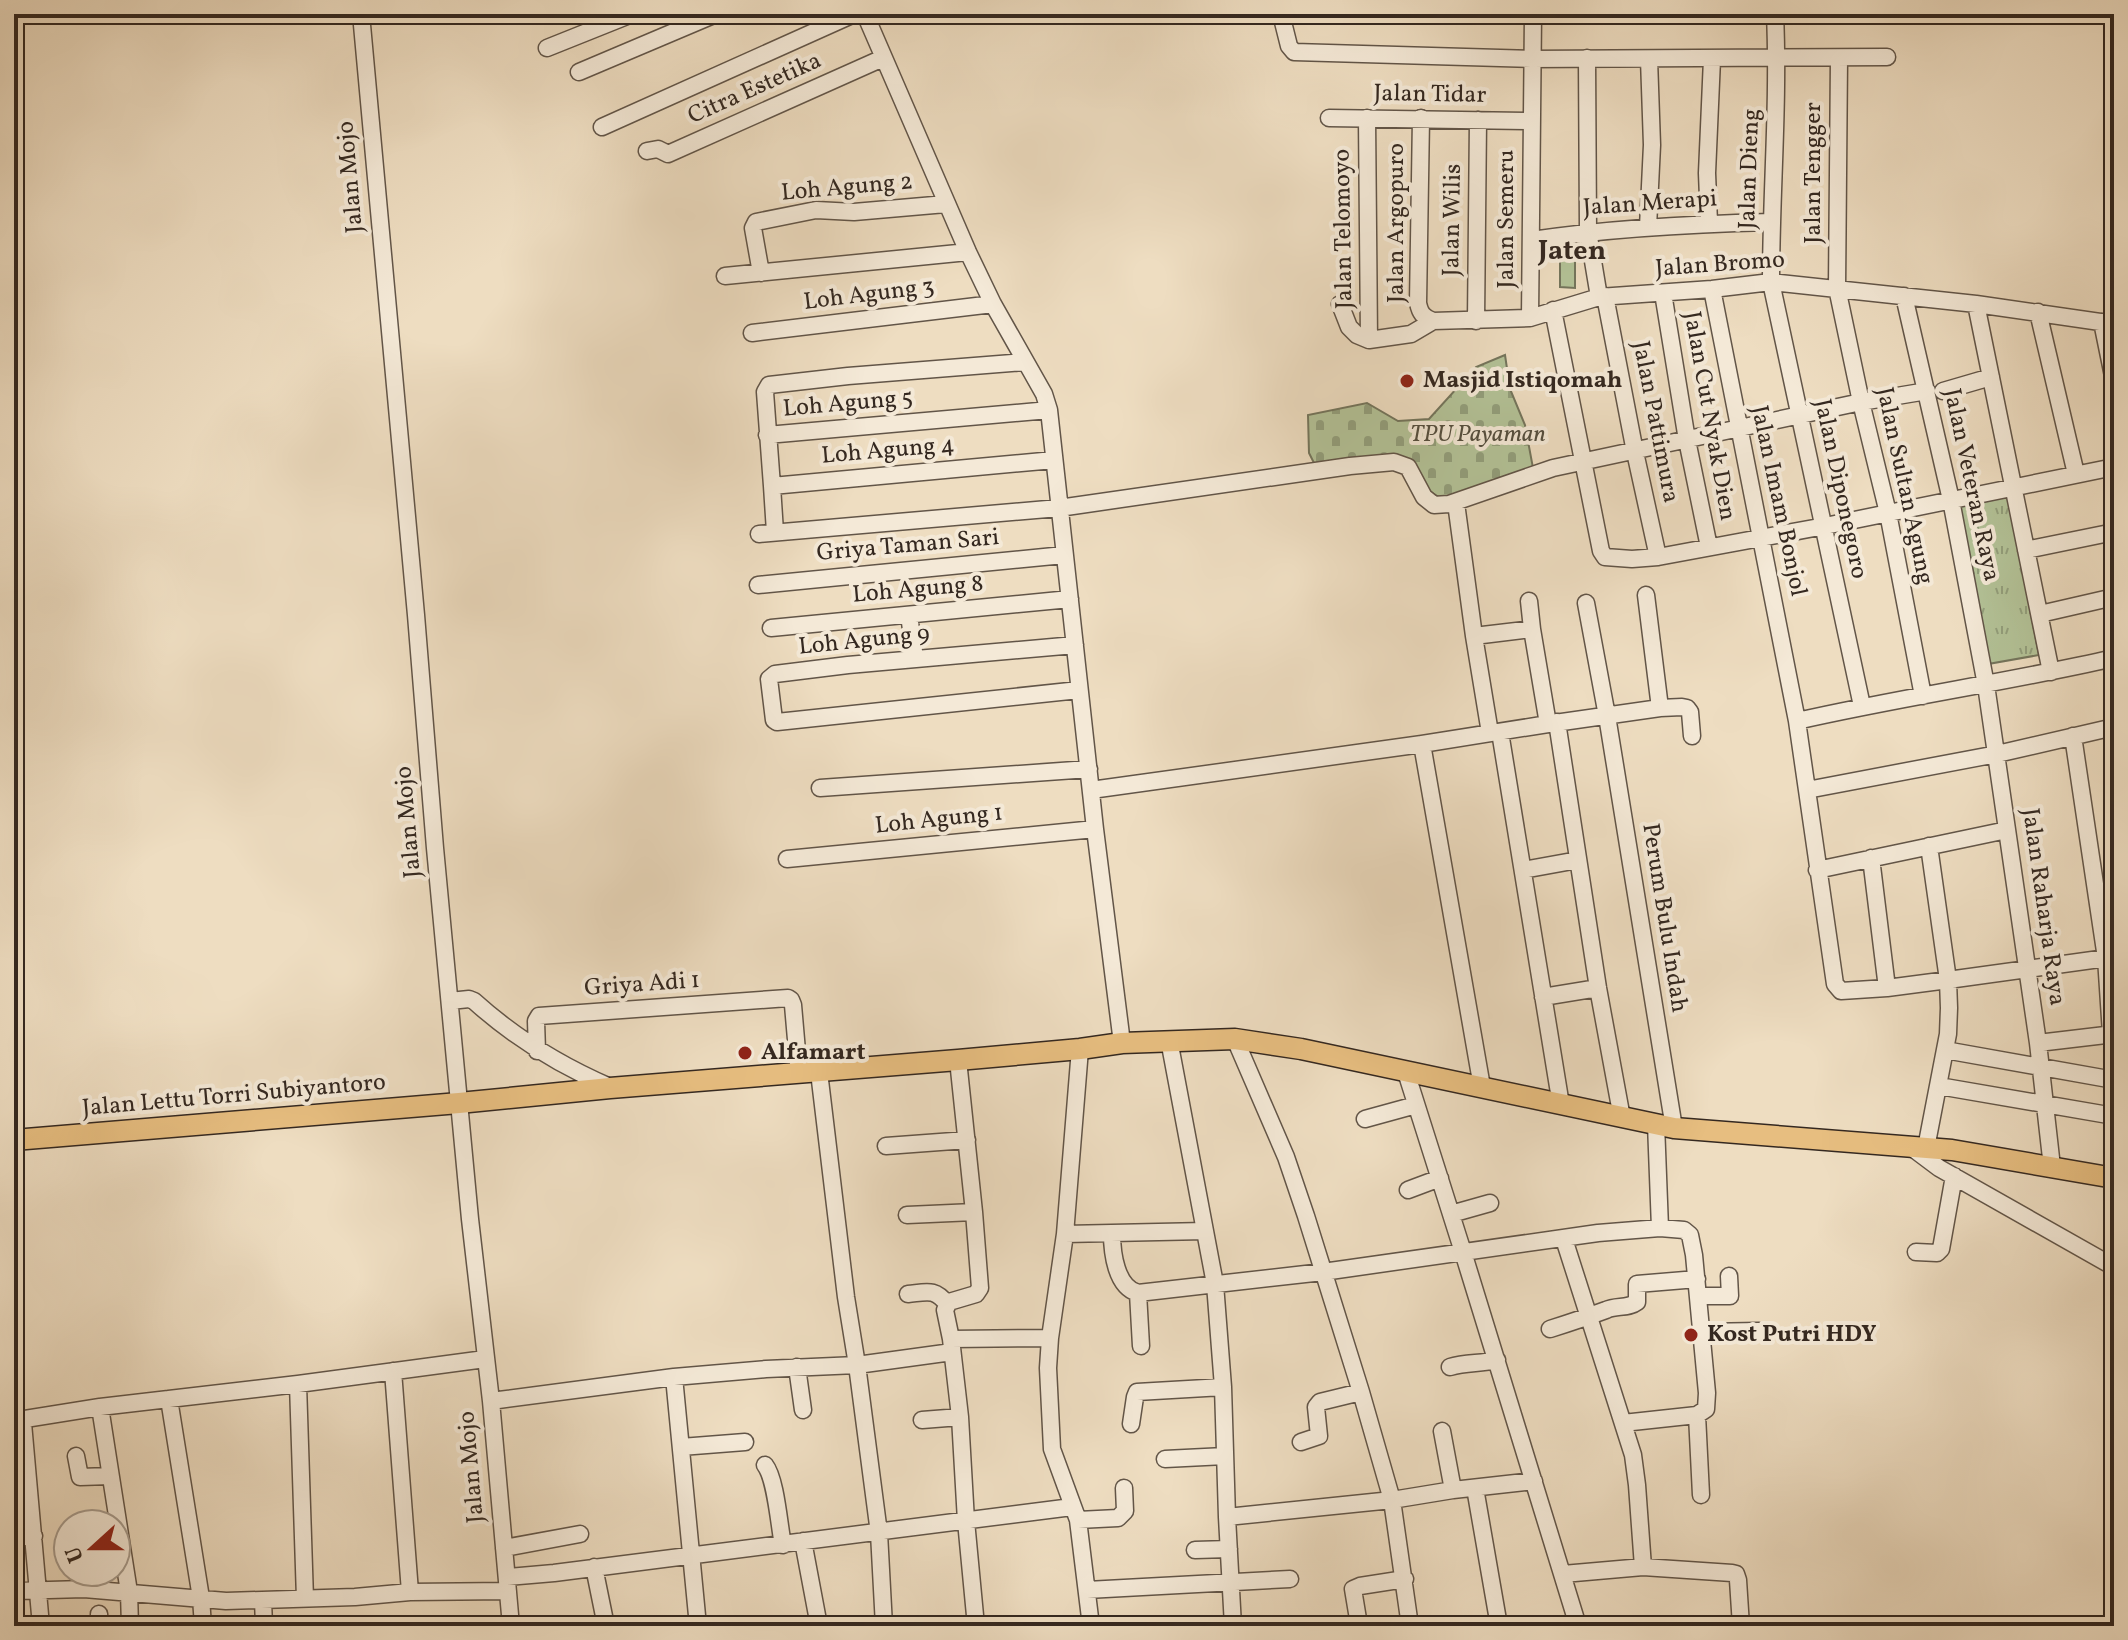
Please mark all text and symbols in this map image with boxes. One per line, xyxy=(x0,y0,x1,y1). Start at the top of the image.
street label: Citra Estetika xyxy=(683,44,827,134)
street label: Jalan Tidar xyxy=(1373,77,1487,113)
street label: Jalan Tengger xyxy=(1797,102,1831,244)
street label: Jalan Dieng xyxy=(1731,108,1769,230)
street label: Jalan Mojo xyxy=(329,120,373,234)
street label: Jalan Argopuro xyxy=(1380,143,1414,303)
street label: Jalan Telomoyo xyxy=(1326,149,1362,309)
street label: Jalan Semeru xyxy=(1490,150,1524,288)
street label: Jalan Wilis xyxy=(1435,163,1471,277)
street label: Loh Agung 2 xyxy=(780,165,914,211)
street label: Jalan Merapi xyxy=(1582,182,1718,226)
district label: Jaten xyxy=(1537,232,1606,271)
street label: Jalan Bromo xyxy=(1654,244,1786,286)
street label: Loh Agung 3 xyxy=(802,270,936,320)
street label: Jalan Cut Nyak Dien xyxy=(1674,309,1744,523)
street label: Jalan Pattimura xyxy=(1623,338,1687,506)
place label: Masjid Istiqomah xyxy=(1423,364,1622,398)
marker: Masjid Istiqomah xyxy=(1398,372,1416,390)
street label: Loh Agung 5 xyxy=(781,381,915,427)
street label: Jalan Sultan Agung xyxy=(1866,384,1942,588)
street label: Jalan Veteran Raya xyxy=(1934,385,2008,585)
street label: Jalan Diponegoro xyxy=(1804,396,1876,582)
street label: Jalan Imam Bonjol xyxy=(1741,402,1815,600)
park label: TPU Payaman xyxy=(1410,418,1546,452)
street label: Loh Agung 4 xyxy=(820,428,956,474)
street label: Griya Taman Sari xyxy=(815,521,1001,571)
street label: Loh Agung 8 xyxy=(851,567,985,613)
street label: Loh Agung 9 xyxy=(797,617,931,665)
street label: Jalan Mojo xyxy=(387,765,431,879)
street label: Loh Agung 1 xyxy=(873,796,1005,844)
street label: Jalan Raharja Raya xyxy=(2012,806,2074,1008)
street label: Perum Bulu Indah xyxy=(1632,821,1696,1015)
street label: Griya Adi 1 xyxy=(583,964,701,1006)
place label: Alfamart xyxy=(761,1036,866,1070)
marker: Alfamart xyxy=(736,1044,754,1062)
street label: Jalan Lettu Torri Subiyantoro xyxy=(81,1066,387,1126)
place label: Kost Putri HDY xyxy=(1707,1318,1876,1352)
marker: Kost Putri HDY xyxy=(1682,1326,1700,1344)
street label: Jalan Mojo xyxy=(450,1410,494,1524)
north arrow xyxy=(52,1508,132,1588)
text: U xyxy=(58,1542,93,1567)

